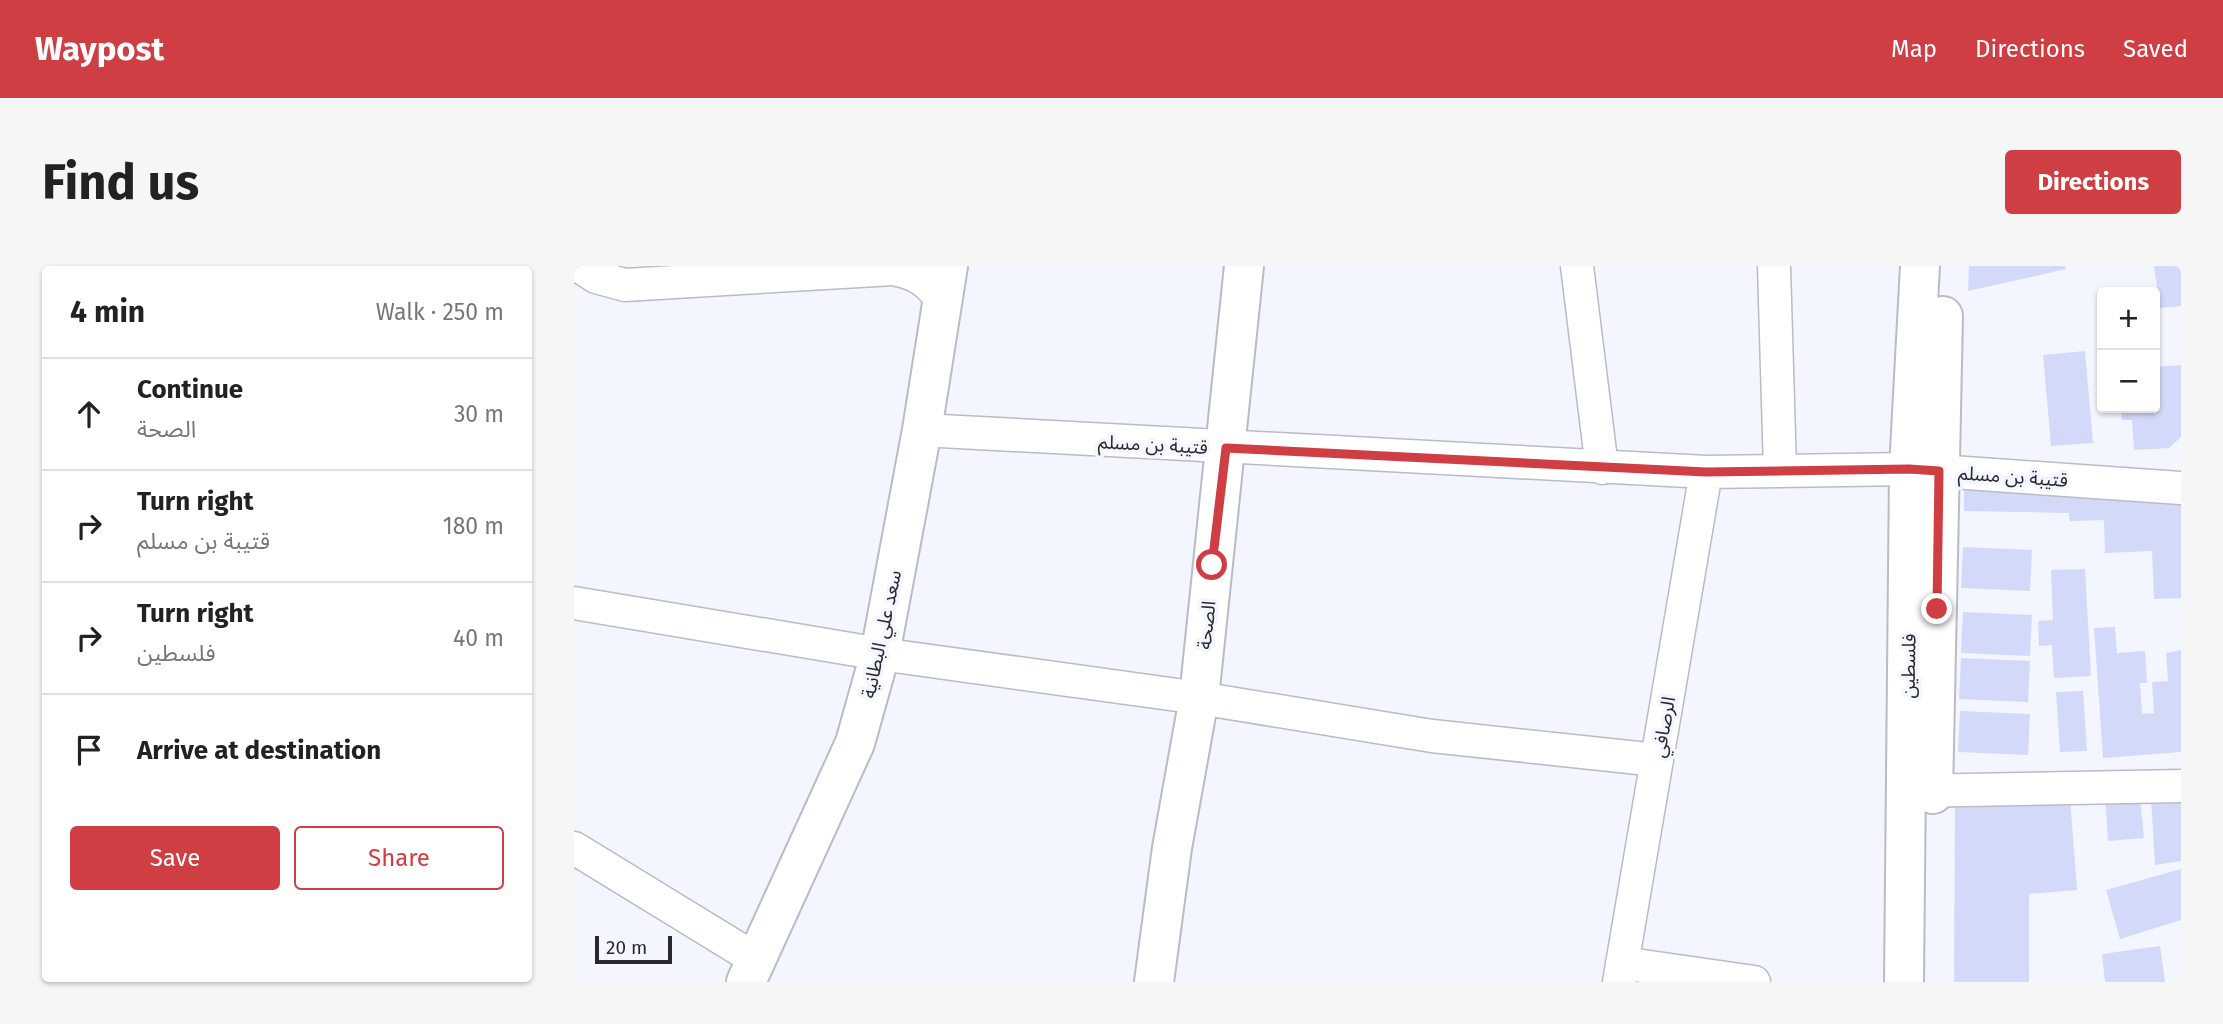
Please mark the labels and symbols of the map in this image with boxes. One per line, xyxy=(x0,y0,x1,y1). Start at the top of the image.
street label: قتيبة بن مسلم xyxy=(1097,430,1208,462)
street label: قتيبة بن مسلم xyxy=(1957,461,2069,495)
route start xyxy=(1196,549,1227,580)
street label: سعد علي البطانية xyxy=(857,568,910,701)
route end xyxy=(1921,593,1952,624)
street label: الصحة xyxy=(1193,600,1220,651)
street label: فلسطين xyxy=(1896,633,1921,699)
street label: الرصافي xyxy=(1647,695,1684,760)
scale bar xyxy=(595,933,672,965)

